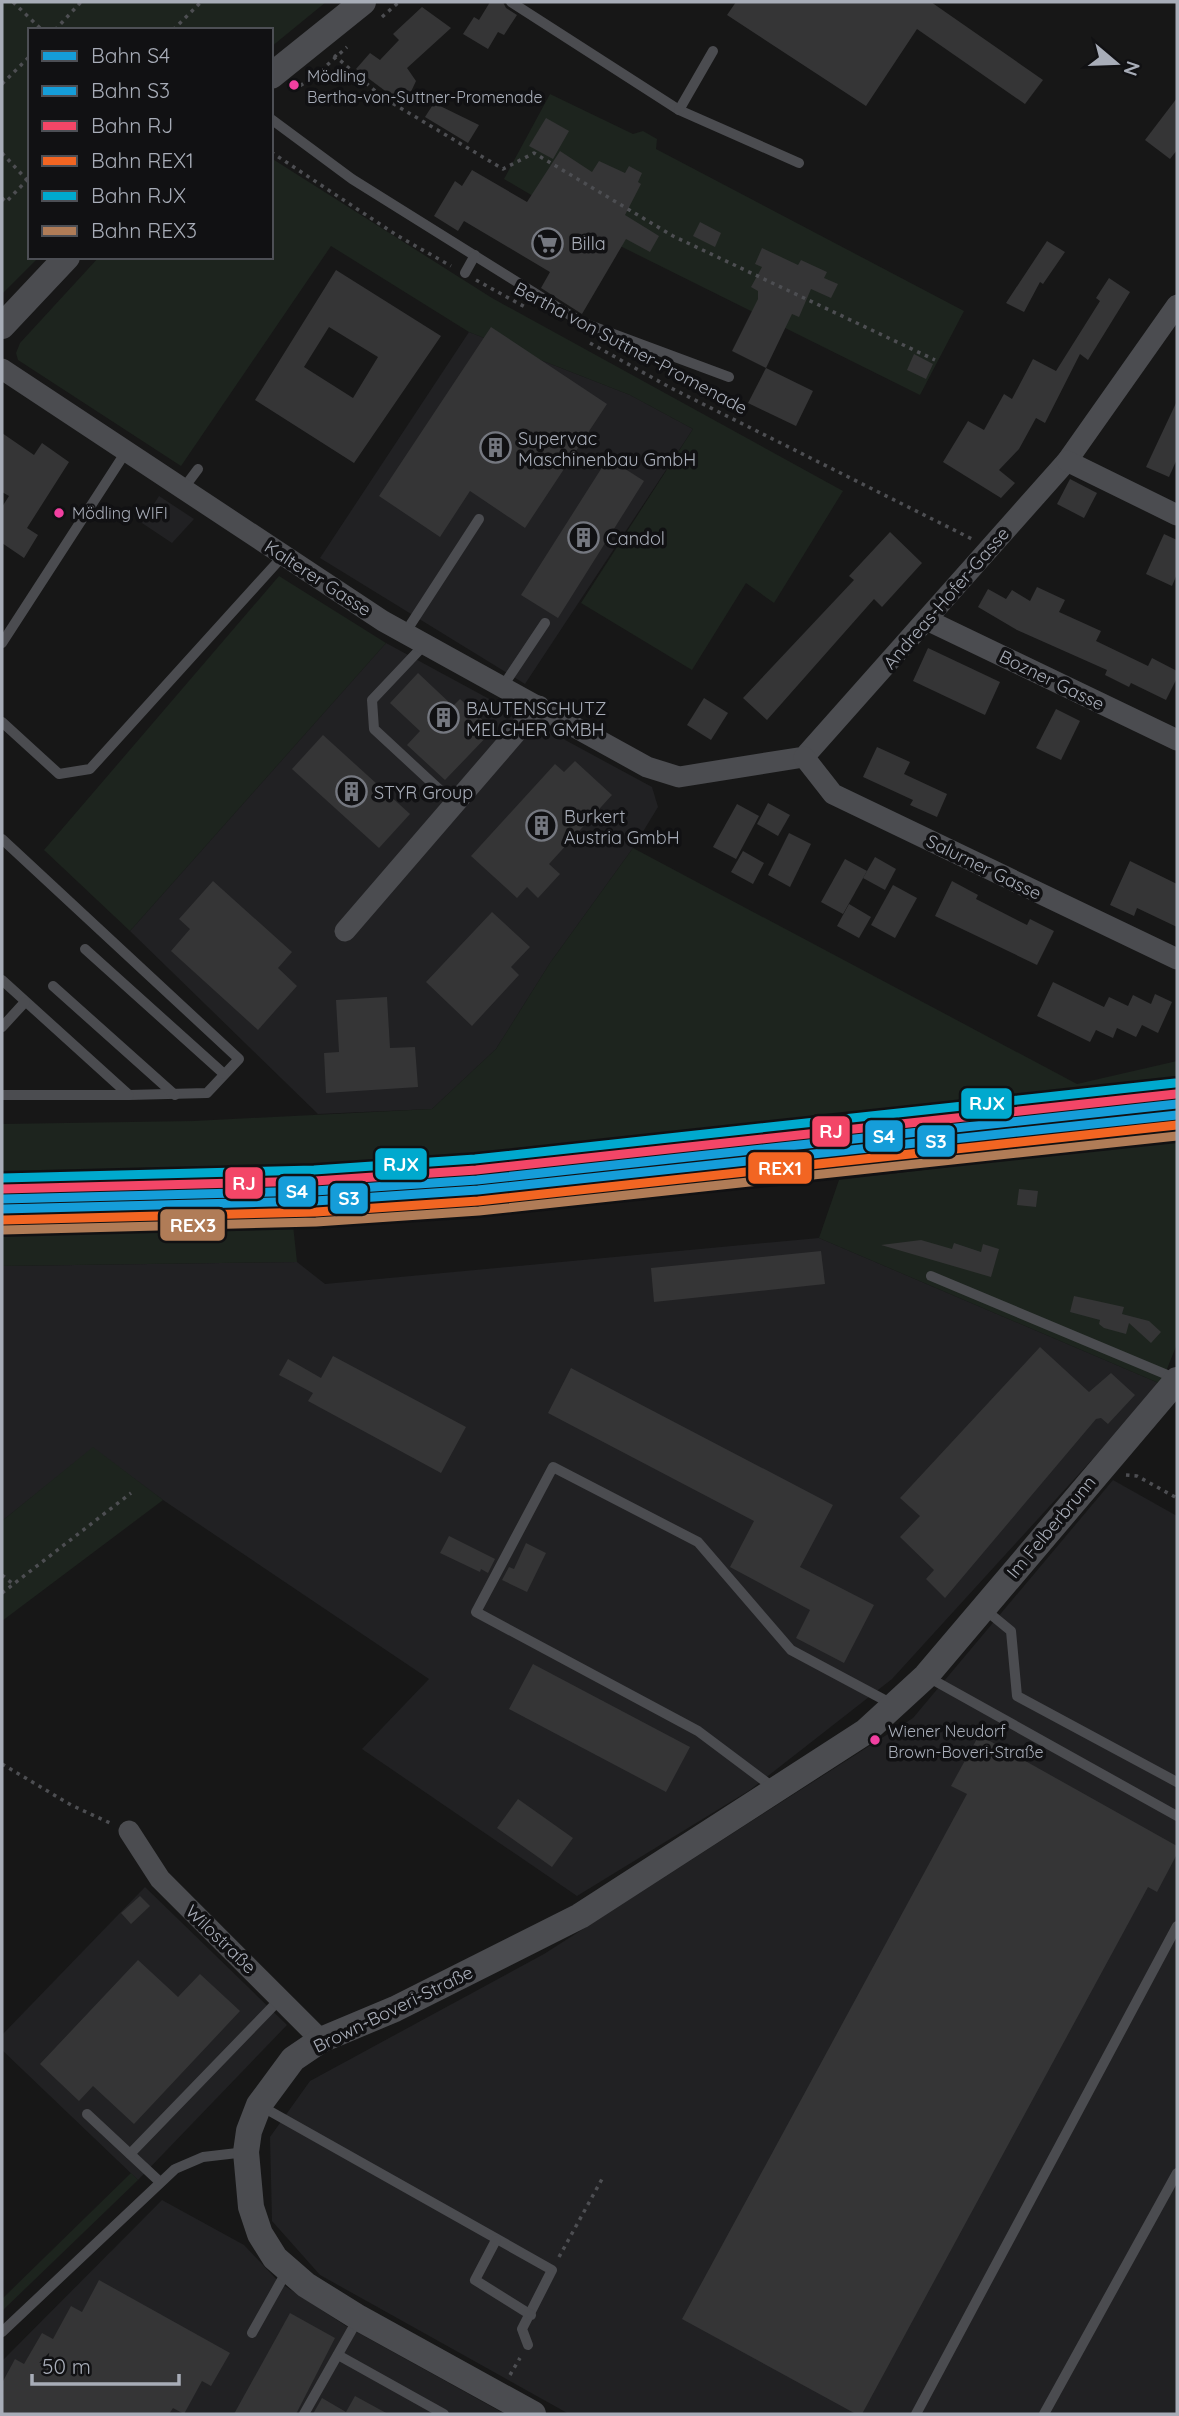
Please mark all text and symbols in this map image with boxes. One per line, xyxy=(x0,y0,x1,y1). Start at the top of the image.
legend xyxy=(28,28,273,259)
north arrow xyxy=(1081,28,1151,98)
text: Bahn S4 xyxy=(91,42,170,68)
text: N xyxy=(1118,58,1146,79)
place label: Mödling Bertha-von-Suttner-Promenade xyxy=(307,66,543,107)
text: Bahn S3 xyxy=(91,77,170,103)
marker: Mödling Bertha-von-Suttner-Promenade xyxy=(287,78,301,92)
text: Bahn RJ xyxy=(91,112,173,138)
text: Bahn REX1 xyxy=(91,147,194,173)
text: Bahn RJX xyxy=(91,182,186,208)
text: Bahn REX3 xyxy=(91,217,197,243)
supermarket icon: Billa xyxy=(531,226,565,260)
place label: Billa xyxy=(571,232,606,255)
street label: Bertha von Suttner-Promenade xyxy=(510,277,752,419)
place label: Supervac Maschinenbau GmbH xyxy=(518,427,696,471)
building icon: Supervac Maschinenbau GmbH xyxy=(478,431,512,465)
place label: Mödling WIFI xyxy=(72,503,168,523)
marker: Mödling WIFI xyxy=(52,506,66,520)
building icon: Candol xyxy=(566,521,600,555)
street label: Andreas-Hofer-Gasse xyxy=(878,522,1014,674)
place label: Candol xyxy=(606,527,665,550)
street label: Kalterer Gasse xyxy=(260,535,376,621)
street label: Bozner Gasse xyxy=(996,645,1108,715)
place label: BAUTENSCHUTZ MELCHER GMBH xyxy=(466,697,606,741)
building icon: BAUTENSCHUTZ MELCHER GMBH xyxy=(426,701,460,735)
building icon: STYR Group xyxy=(334,775,368,809)
place label: STYR Group xyxy=(374,781,473,804)
place label: Burkert Austria GmbH xyxy=(564,805,680,849)
building icon: Burkert Austria GmbH xyxy=(524,809,558,843)
street label: Salurner Gasse xyxy=(923,829,1045,905)
line badge: RJX xyxy=(960,1087,1013,1120)
text: RJX xyxy=(969,1091,1005,1115)
line badge: RJ xyxy=(811,1115,851,1148)
text: RJ xyxy=(819,1119,843,1143)
line badge: S4 xyxy=(864,1119,904,1153)
text: S4 xyxy=(873,1124,895,1148)
line badge: S3 xyxy=(916,1124,956,1158)
text: S3 xyxy=(925,1129,947,1153)
line badge: RJX xyxy=(374,1147,428,1181)
line badge: REX1 xyxy=(747,1151,813,1185)
text: RJX xyxy=(383,1152,419,1176)
text: REX1 xyxy=(758,1156,802,1180)
line badge: RJ xyxy=(224,1166,264,1200)
text: RJ xyxy=(232,1171,256,1195)
line badge: S4 xyxy=(277,1175,317,1208)
text: S4 xyxy=(286,1179,308,1203)
line badge: S3 xyxy=(329,1182,369,1215)
text: S3 xyxy=(338,1186,360,1210)
line badge: REX3 xyxy=(159,1208,226,1242)
text: REX3 xyxy=(170,1213,216,1237)
street label: Im Felberbrunn xyxy=(1001,1471,1101,1583)
place label: Wiener Neudorf Brown-Boveri-Straße xyxy=(888,1721,1043,1762)
marker: Wiener Neudorf Brown-Boveri-Straße xyxy=(868,1733,882,1747)
street label: Wilostraße xyxy=(181,1900,261,1978)
street label: Brown-Boveri-Straße xyxy=(309,1960,477,2058)
scale bar xyxy=(32,2342,178,2386)
text: 50 m xyxy=(42,2353,91,2379)

